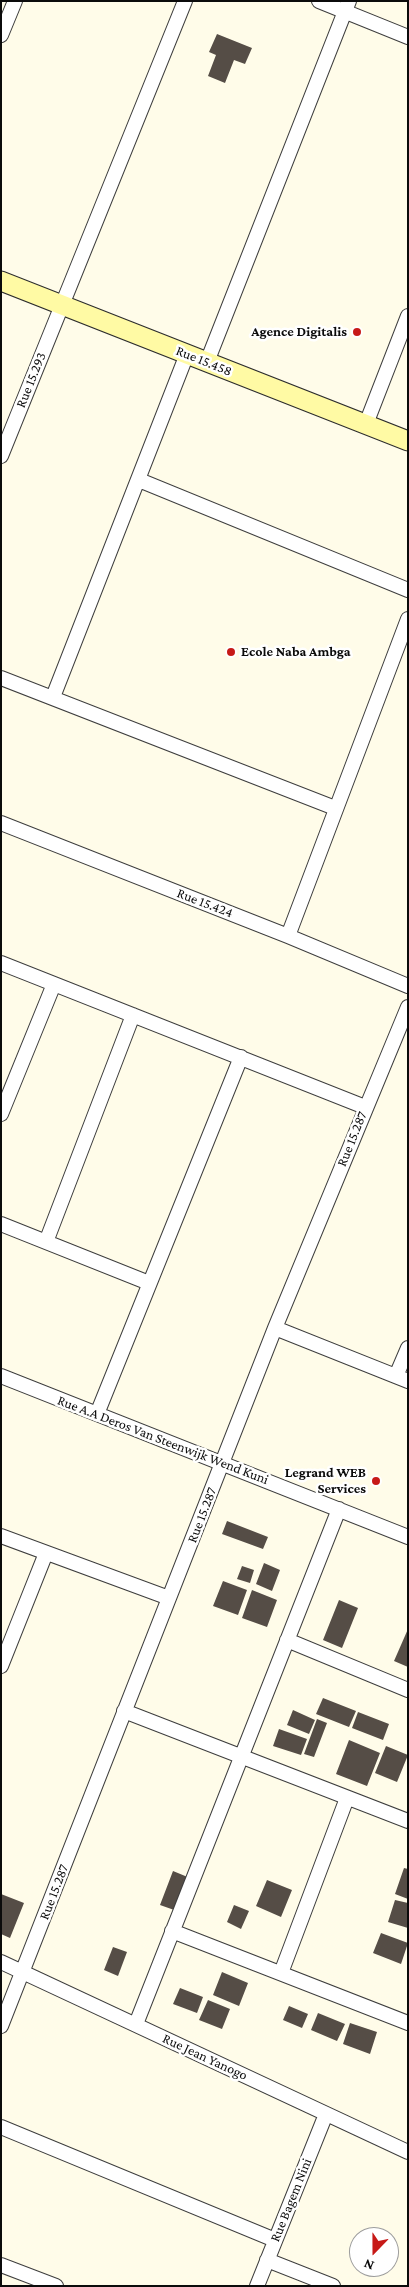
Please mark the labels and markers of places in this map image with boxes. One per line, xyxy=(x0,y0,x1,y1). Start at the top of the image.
place label: Agence Digitalis xyxy=(251,324,347,340)
marker: Agence Digitalis xyxy=(351,326,363,338)
place label: Ecole Naba Ambga xyxy=(241,644,351,660)
marker: Ecole Naba Ambga xyxy=(225,646,237,658)
place label: Legrand WEB Services xyxy=(285,1465,366,1498)
marker: Legrand WEB Services xyxy=(370,1475,382,1487)

